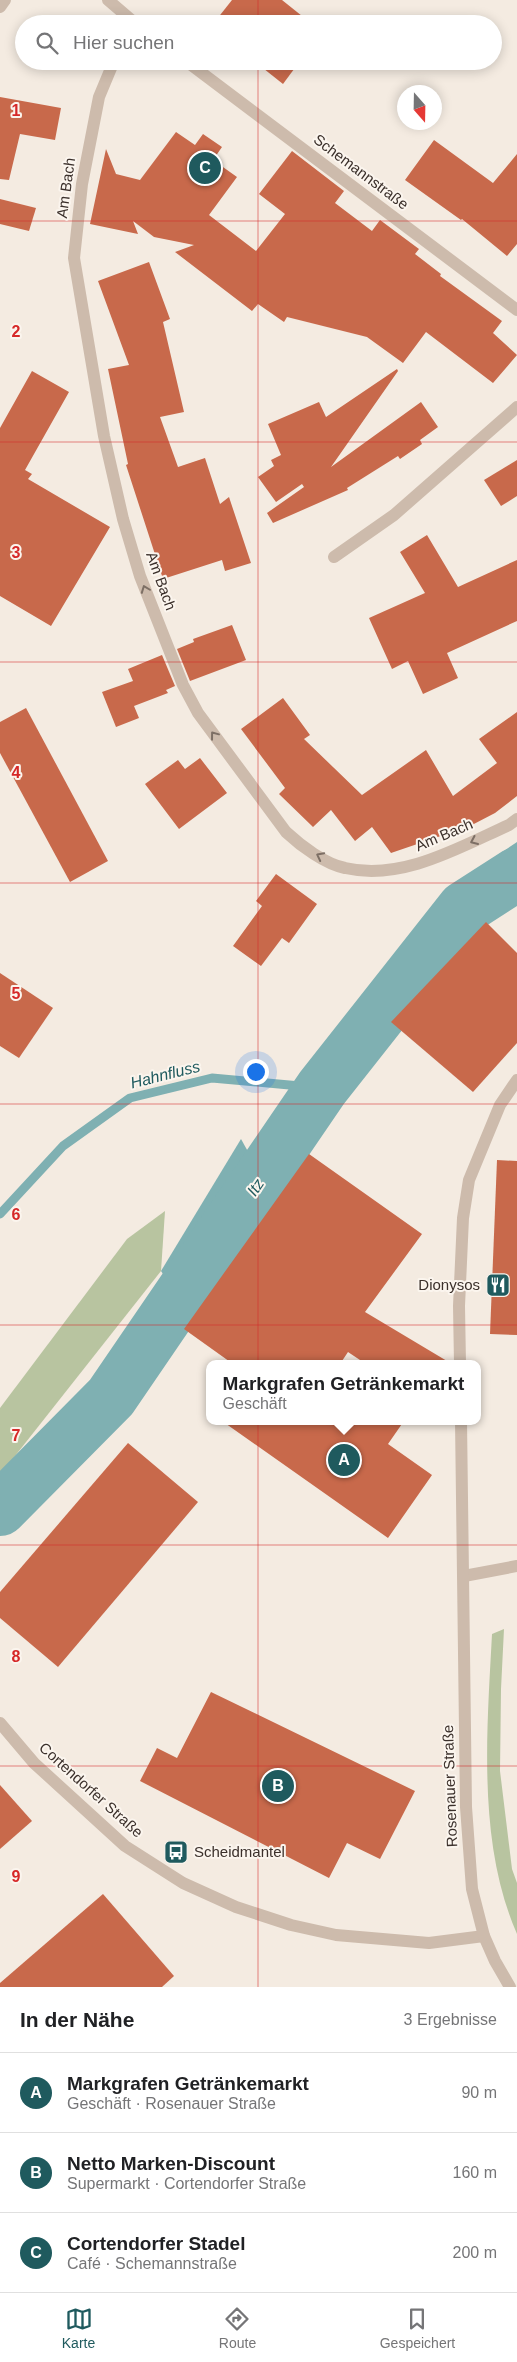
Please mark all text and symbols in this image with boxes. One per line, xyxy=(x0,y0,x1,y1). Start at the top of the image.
search box xyxy=(15,15,502,70)
icon: search xyxy=(33,29,61,57)
text: Hier suchen xyxy=(73,32,174,53)
north arrow xyxy=(397,85,442,130)
text: 1 xyxy=(12,102,21,119)
street label: Schemannstraße xyxy=(311,130,412,213)
pin: C xyxy=(189,149,221,187)
street label: Am Bach xyxy=(53,157,78,219)
text: 2 xyxy=(12,323,21,340)
text: 3 xyxy=(12,544,21,561)
street label: Am Bach xyxy=(143,549,180,612)
one-way arrow xyxy=(141,585,151,594)
one-way arrow xyxy=(211,731,220,741)
text: 4 xyxy=(12,764,21,781)
street label: Am Bach xyxy=(412,815,475,854)
one-way arrow xyxy=(470,834,479,845)
one-way arrow xyxy=(316,852,325,862)
text: 5 xyxy=(12,985,21,1002)
water label: Hahnfluss xyxy=(129,1058,202,1091)
your location xyxy=(243,1059,269,1085)
water label: Itz xyxy=(244,1176,267,1199)
text: 6 xyxy=(12,1206,21,1223)
restaurant icon: Dionysos xyxy=(485,1272,511,1298)
place label: Dionysos xyxy=(418,1276,480,1293)
popup xyxy=(206,1360,481,1425)
text: Markgrafen Getränkemarkt xyxy=(223,1373,464,1394)
text: Geschäft xyxy=(223,1395,287,1412)
text: 7 xyxy=(12,1427,21,1444)
pin: A xyxy=(328,1441,360,1479)
text: 8 xyxy=(12,1648,21,1665)
street label: Rosenauer Straße xyxy=(439,1724,460,1848)
street label: Cortendorfer Straße xyxy=(36,1739,147,1841)
pin: B xyxy=(262,1767,294,1805)
bus stop icon: Scheidmantel xyxy=(163,1839,189,1865)
place label: Scheidmantel xyxy=(194,1843,285,1860)
text: 9 xyxy=(12,1868,21,1885)
text: In der Nähe xyxy=(20,2008,134,2031)
text: 3 Ergebnisse xyxy=(404,2011,497,2028)
text: Markgrafen Getränkemarkt xyxy=(67,2073,309,2094)
text: A xyxy=(30,2084,42,2101)
text: 90 m xyxy=(461,2084,497,2101)
text: Geschäft · Rosenauer Straße xyxy=(67,2095,276,2112)
text: Netto Marken-Discount xyxy=(67,2153,275,2174)
text: B xyxy=(30,2164,42,2181)
text: 160 m xyxy=(453,2164,497,2181)
text: Supermarkt · Cortendorfer Straße xyxy=(67,2175,306,2192)
text: Cortendorfer Stadel xyxy=(67,2233,245,2254)
text: C xyxy=(30,2244,42,2261)
text: 200 m xyxy=(453,2244,497,2261)
text: Café · Schemannstraße xyxy=(67,2255,237,2272)
tab: Karte xyxy=(62,2305,95,2351)
tab: Route xyxy=(219,2305,256,2351)
tab: Gespeichert xyxy=(380,2305,455,2351)

